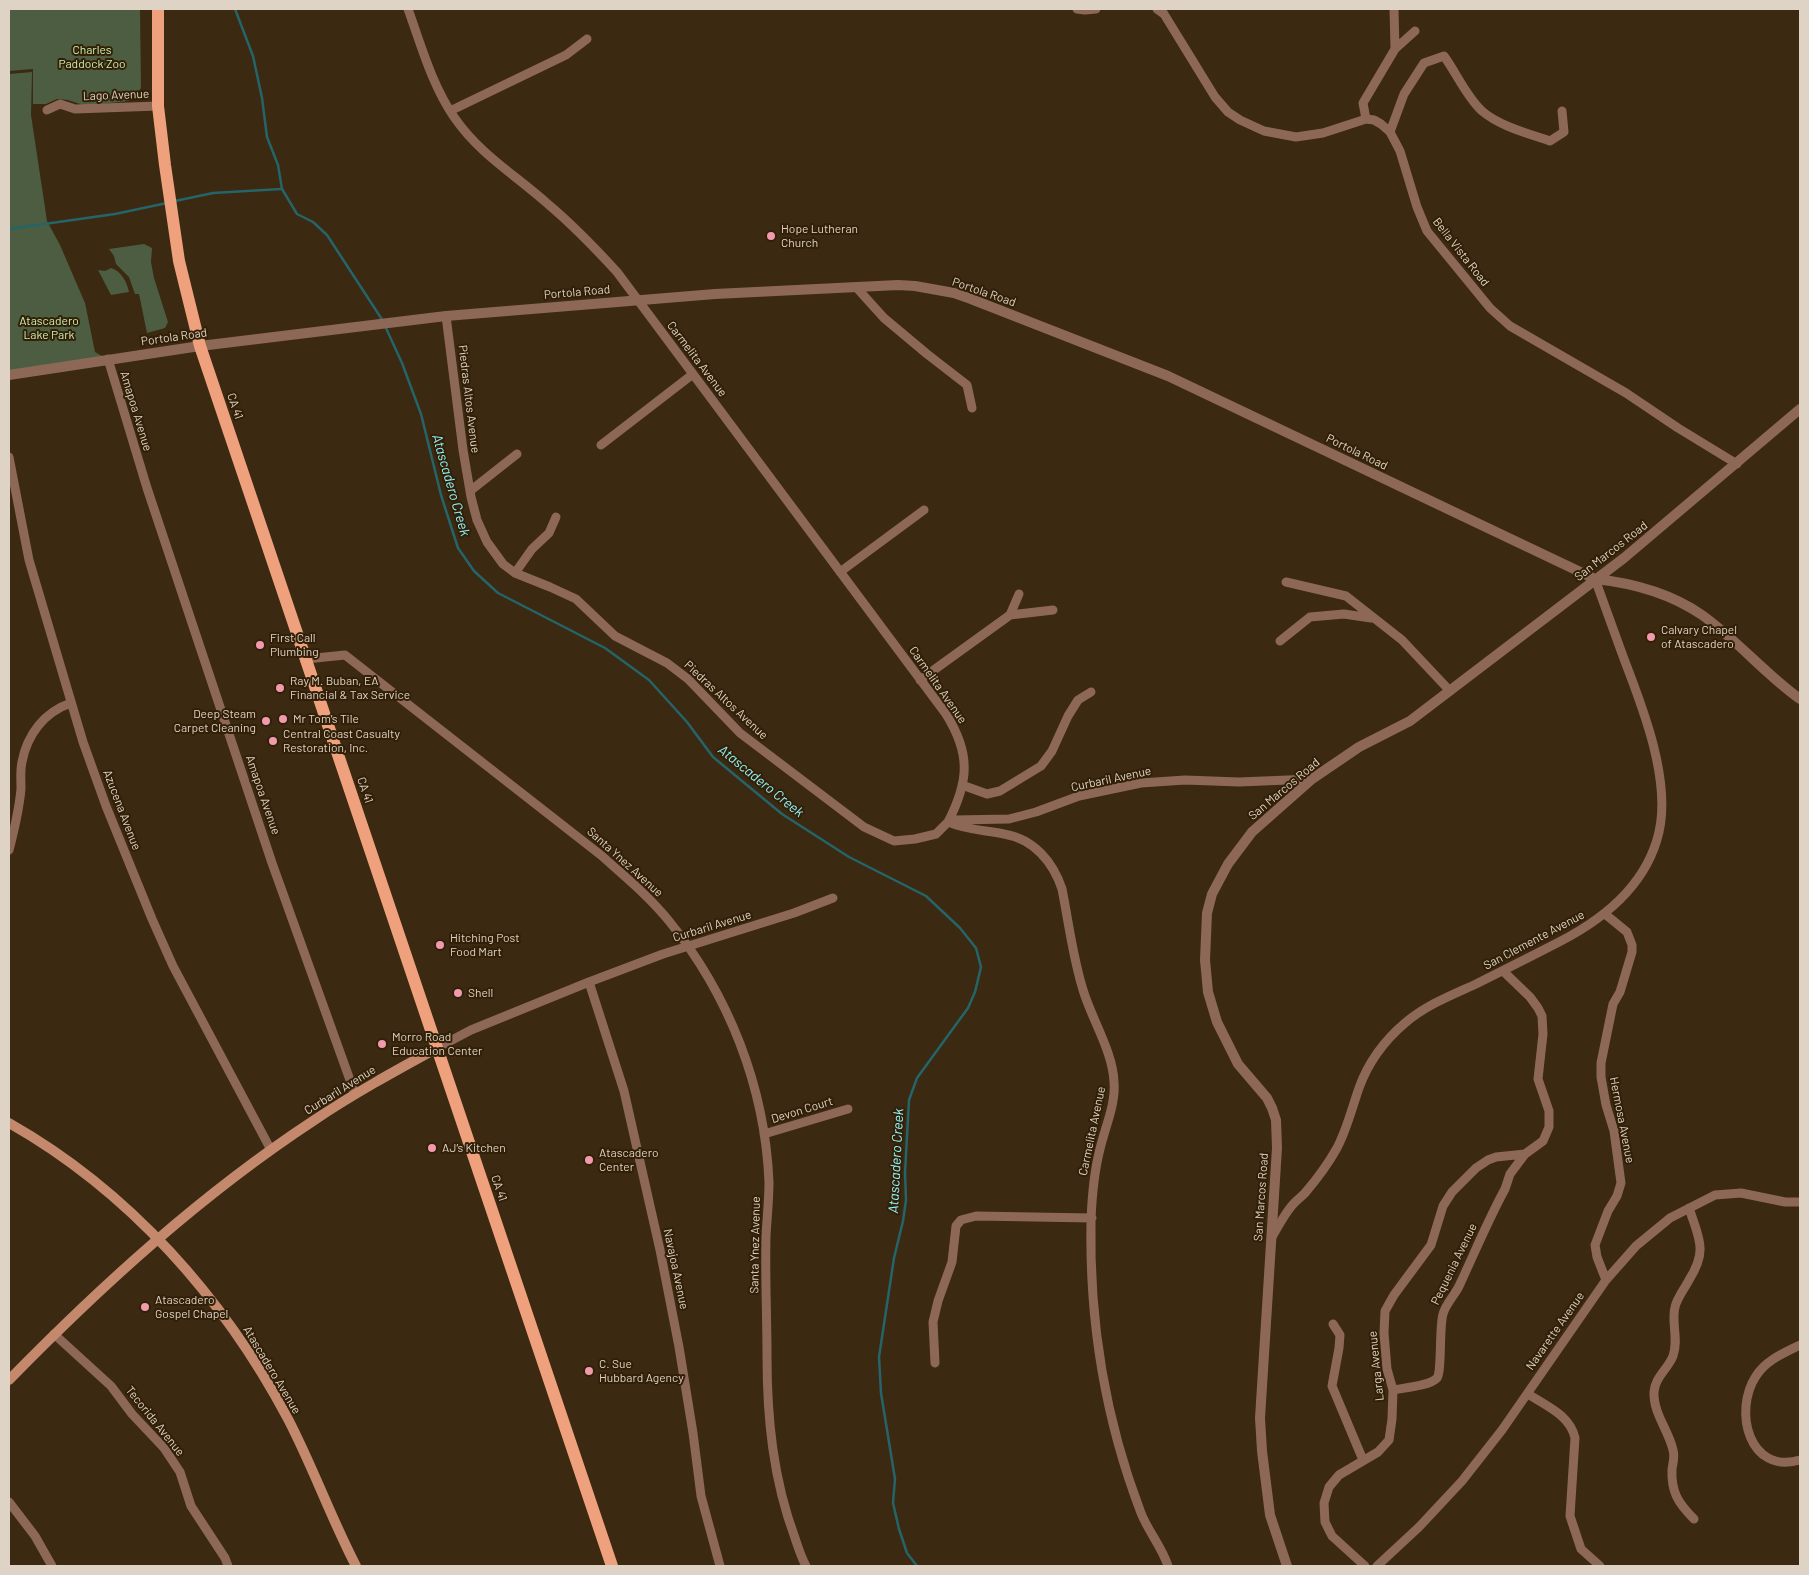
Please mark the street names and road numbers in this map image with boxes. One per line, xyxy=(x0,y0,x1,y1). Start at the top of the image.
street label: Lago Avenue xyxy=(83,87,149,103)
street label: Bella Vista Road xyxy=(1430,215,1492,289)
street label: Portola Road xyxy=(950,274,1018,310)
street label: Portola Road xyxy=(543,282,611,302)
street label: Carmelita Avenue xyxy=(664,318,730,400)
street label: Portola Road xyxy=(140,325,208,349)
street label: Piedras Altos Avenue xyxy=(455,344,483,454)
street label: Amapoa Avenue xyxy=(117,369,155,453)
street label: CA 41 xyxy=(224,391,246,421)
street label: Portola Road xyxy=(1324,431,1390,473)
street label: San Marcos Road xyxy=(1572,518,1650,584)
street label: Carmelita Avenue xyxy=(906,644,970,726)
street label: Piedras Altos Avenue xyxy=(681,658,771,742)
street label: Amapoa Avenue xyxy=(243,753,283,837)
street label: San Marcos Road xyxy=(1245,755,1323,823)
street label: Curbaril Avenue xyxy=(1070,763,1152,795)
street label: Azucena Avenue xyxy=(100,768,144,852)
street label: CA 41 xyxy=(354,775,376,805)
street label: Santa Ynez Avenue xyxy=(584,824,666,900)
street label: Curbaril Avenue xyxy=(671,907,753,945)
street label: San Clemente Avenue xyxy=(1481,907,1587,973)
street label: Curbaril Avenue xyxy=(302,1062,378,1118)
street label: Hermosa Avenue xyxy=(1607,1076,1637,1164)
street label: Carmelita Avenue xyxy=(1076,1085,1108,1177)
street label: Devon Court xyxy=(769,1094,835,1126)
street label: San Marcos Road xyxy=(1251,1152,1271,1242)
street label: CA 41 xyxy=(488,1173,510,1203)
street label: Santa Ynez Avenue xyxy=(747,1196,763,1294)
street label: Pequenia Avenue xyxy=(1428,1221,1480,1307)
street label: Navajoa Avenue xyxy=(660,1227,692,1311)
street label: Navarette Avenue xyxy=(1523,1289,1587,1373)
street label: Atascadero Avenue xyxy=(240,1323,304,1417)
street label: Larga Avenue xyxy=(1365,1330,1387,1402)
street label: Tecorida Avenue xyxy=(122,1383,188,1459)

